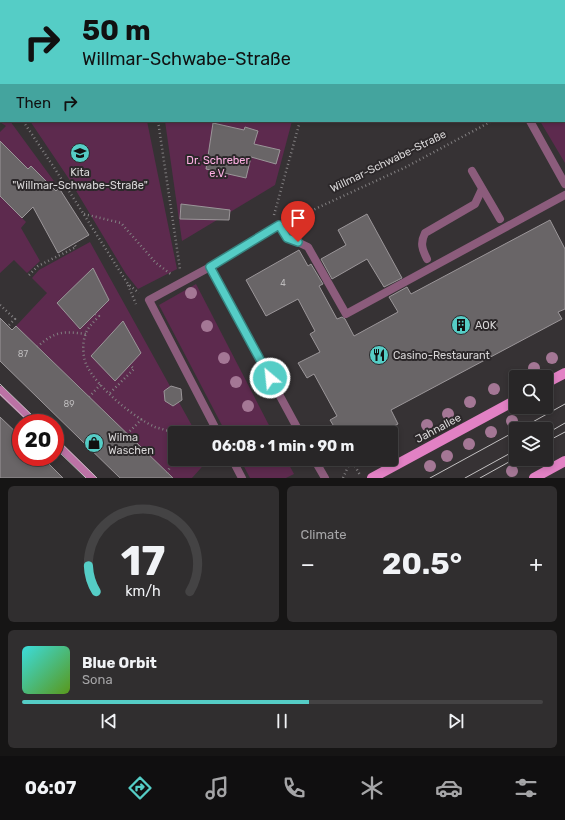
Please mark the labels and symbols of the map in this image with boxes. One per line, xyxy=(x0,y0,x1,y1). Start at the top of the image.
street label: Willmar-Schwabe-Straße xyxy=(328,128,448,195)
school or university icon: Kita "Willmar-Schwabe-Straße" xyxy=(69,142,91,164)
park label: Dr. Schreber e.V. xyxy=(186,154,250,180)
place label: Kita "Willmar-Schwabe-Straße" xyxy=(12,166,148,192)
pin xyxy=(281,201,315,242)
house number: 4 xyxy=(280,278,286,288)
building icon: AOK xyxy=(450,314,472,336)
place label: AOK xyxy=(475,319,497,332)
restaurant icon: Casino-Restaurant xyxy=(368,344,390,366)
house number: 87 xyxy=(18,349,29,359)
place label: Casino-Restaurant xyxy=(393,349,491,362)
position arrow xyxy=(249,357,291,399)
house number: 89 xyxy=(63,399,75,409)
street label: Jahnallee xyxy=(413,411,463,446)
speed limit sign: 20 xyxy=(12,414,64,466)
place label: Wilma Waschen xyxy=(108,431,154,457)
shop icon: Wilma Waschen xyxy=(83,432,105,454)

